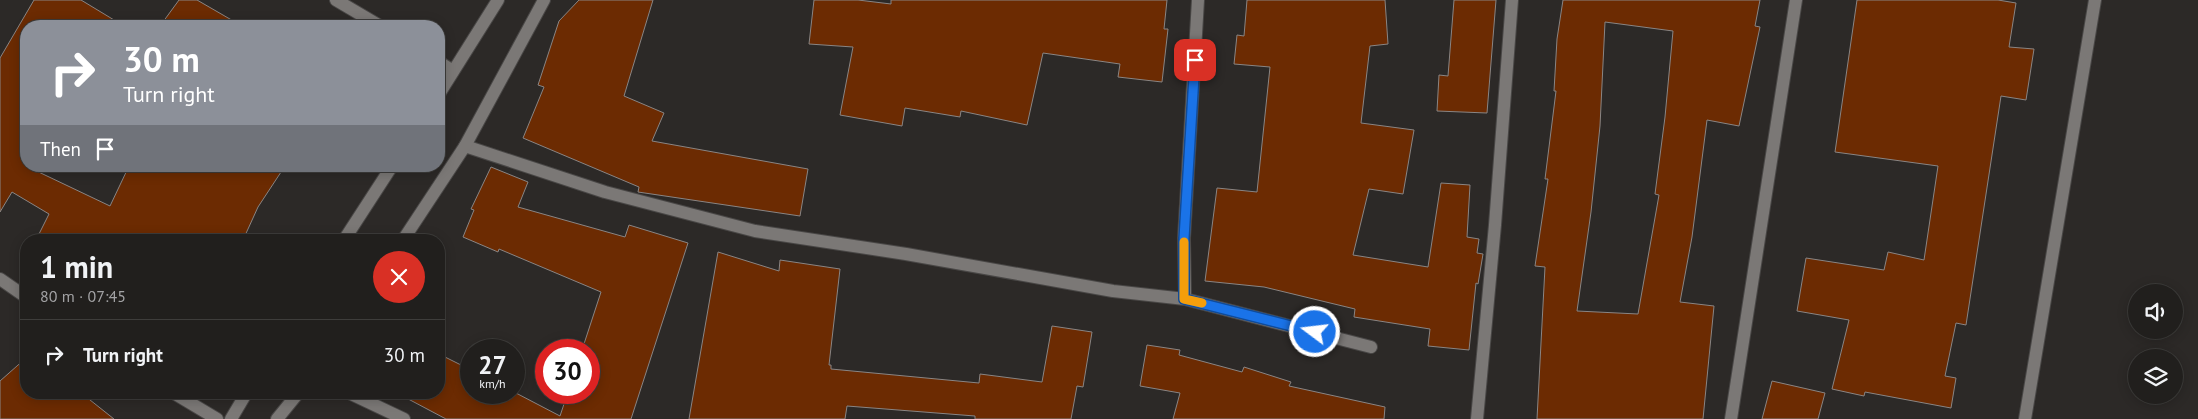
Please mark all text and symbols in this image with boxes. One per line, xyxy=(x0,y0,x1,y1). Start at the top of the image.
text: 30 m xyxy=(123,36,200,82)
pin xyxy=(1174,39,1216,81)
icon: right xyxy=(40,40,105,105)
icon: arrive xyxy=(1181,46,1209,74)
text: Turn right xyxy=(123,80,215,108)
icon: arrive xyxy=(91,135,119,163)
text: Then xyxy=(40,137,81,161)
text: 1 min xyxy=(40,247,113,286)
button: close xyxy=(373,251,425,303)
map controls xyxy=(2128,284,2183,404)
button: sound xyxy=(2128,284,2183,339)
text: 80 m · 07:45 xyxy=(40,286,126,306)
position arrow xyxy=(1288,305,1340,357)
speed limit sign: 30 xyxy=(535,339,600,404)
icon: right xyxy=(40,341,68,369)
text: Turn right xyxy=(83,343,163,367)
text: 30 m xyxy=(384,343,425,367)
text: 27 xyxy=(478,349,507,381)
button: layers xyxy=(2128,349,2183,404)
text: km/h xyxy=(479,376,506,391)

